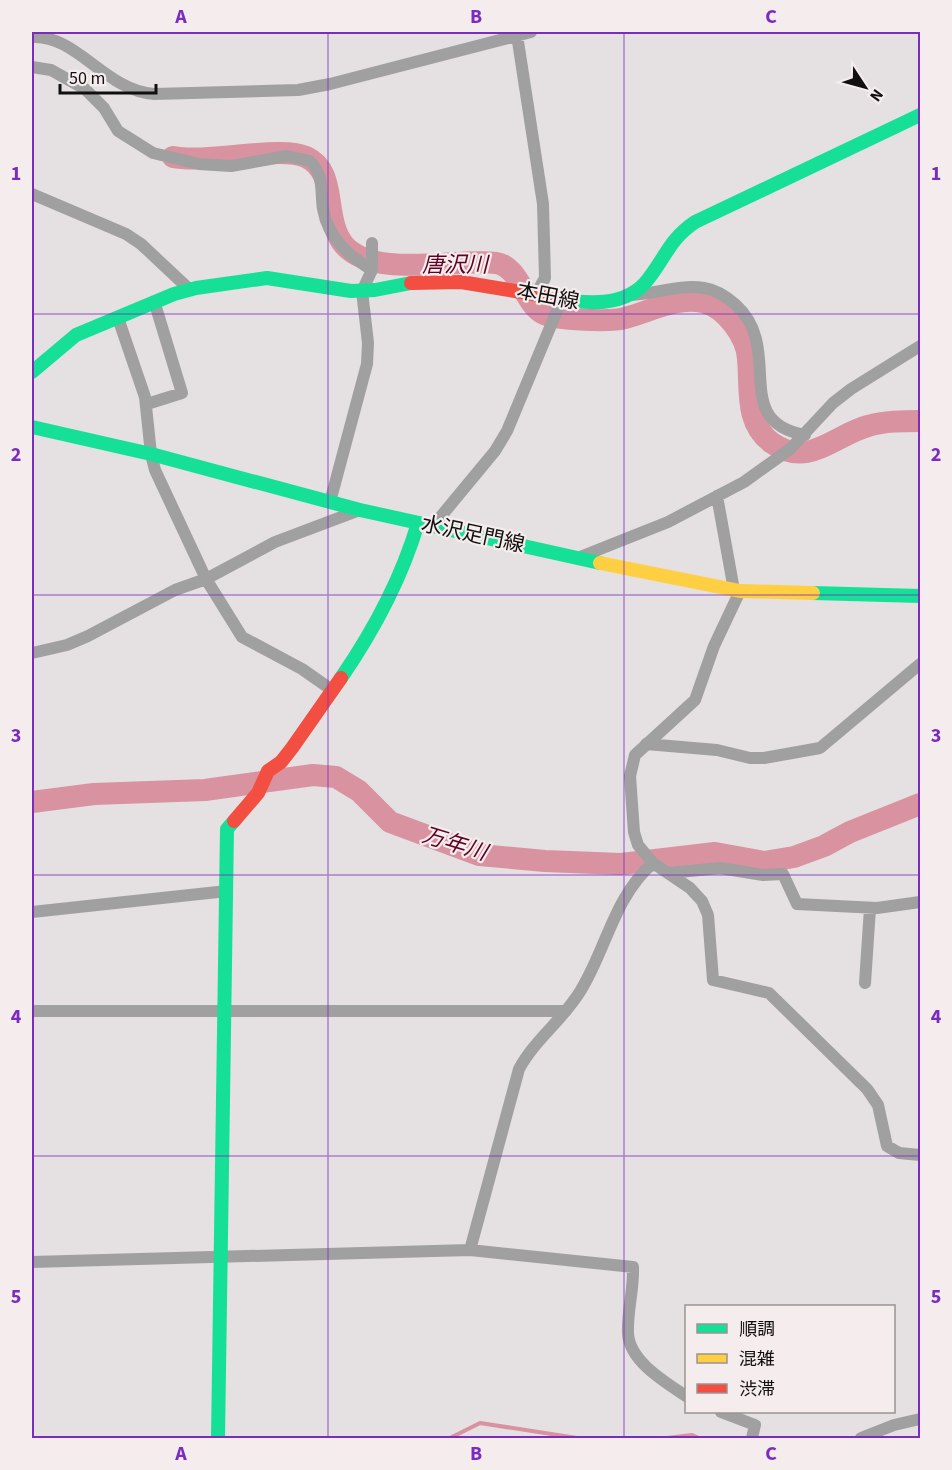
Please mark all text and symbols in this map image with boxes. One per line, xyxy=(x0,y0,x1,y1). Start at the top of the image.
text: A xyxy=(174,3,187,31)
text: B xyxy=(470,3,482,31)
text: C xyxy=(765,3,777,31)
scale bar xyxy=(60,57,156,95)
north arrow xyxy=(835,57,895,117)
text: 50 m xyxy=(69,66,105,91)
text: N xyxy=(864,84,888,106)
text: 1 xyxy=(11,160,21,188)
text: 1 xyxy=(931,160,941,188)
water label: 唐沢川 xyxy=(422,249,490,281)
street label: 本田線 xyxy=(514,275,582,317)
text: 2 xyxy=(11,441,21,469)
text: 2 xyxy=(931,441,941,469)
street label: 水沢足門線 xyxy=(419,508,527,560)
text: 3 xyxy=(11,722,21,750)
text: 3 xyxy=(931,722,941,750)
water label: 万年川 xyxy=(418,819,493,869)
text: 4 xyxy=(11,1003,22,1031)
text: 4 xyxy=(931,1003,942,1031)
text: 5 xyxy=(11,1283,21,1311)
text: 5 xyxy=(931,1283,941,1311)
legend xyxy=(685,1305,895,1413)
text: 順調 xyxy=(739,1317,775,1342)
text: 混雑 xyxy=(739,1347,775,1372)
text: 渋滞 xyxy=(739,1377,775,1402)
text: A xyxy=(174,1440,187,1468)
text: B xyxy=(470,1440,482,1468)
text: C xyxy=(765,1440,777,1468)

